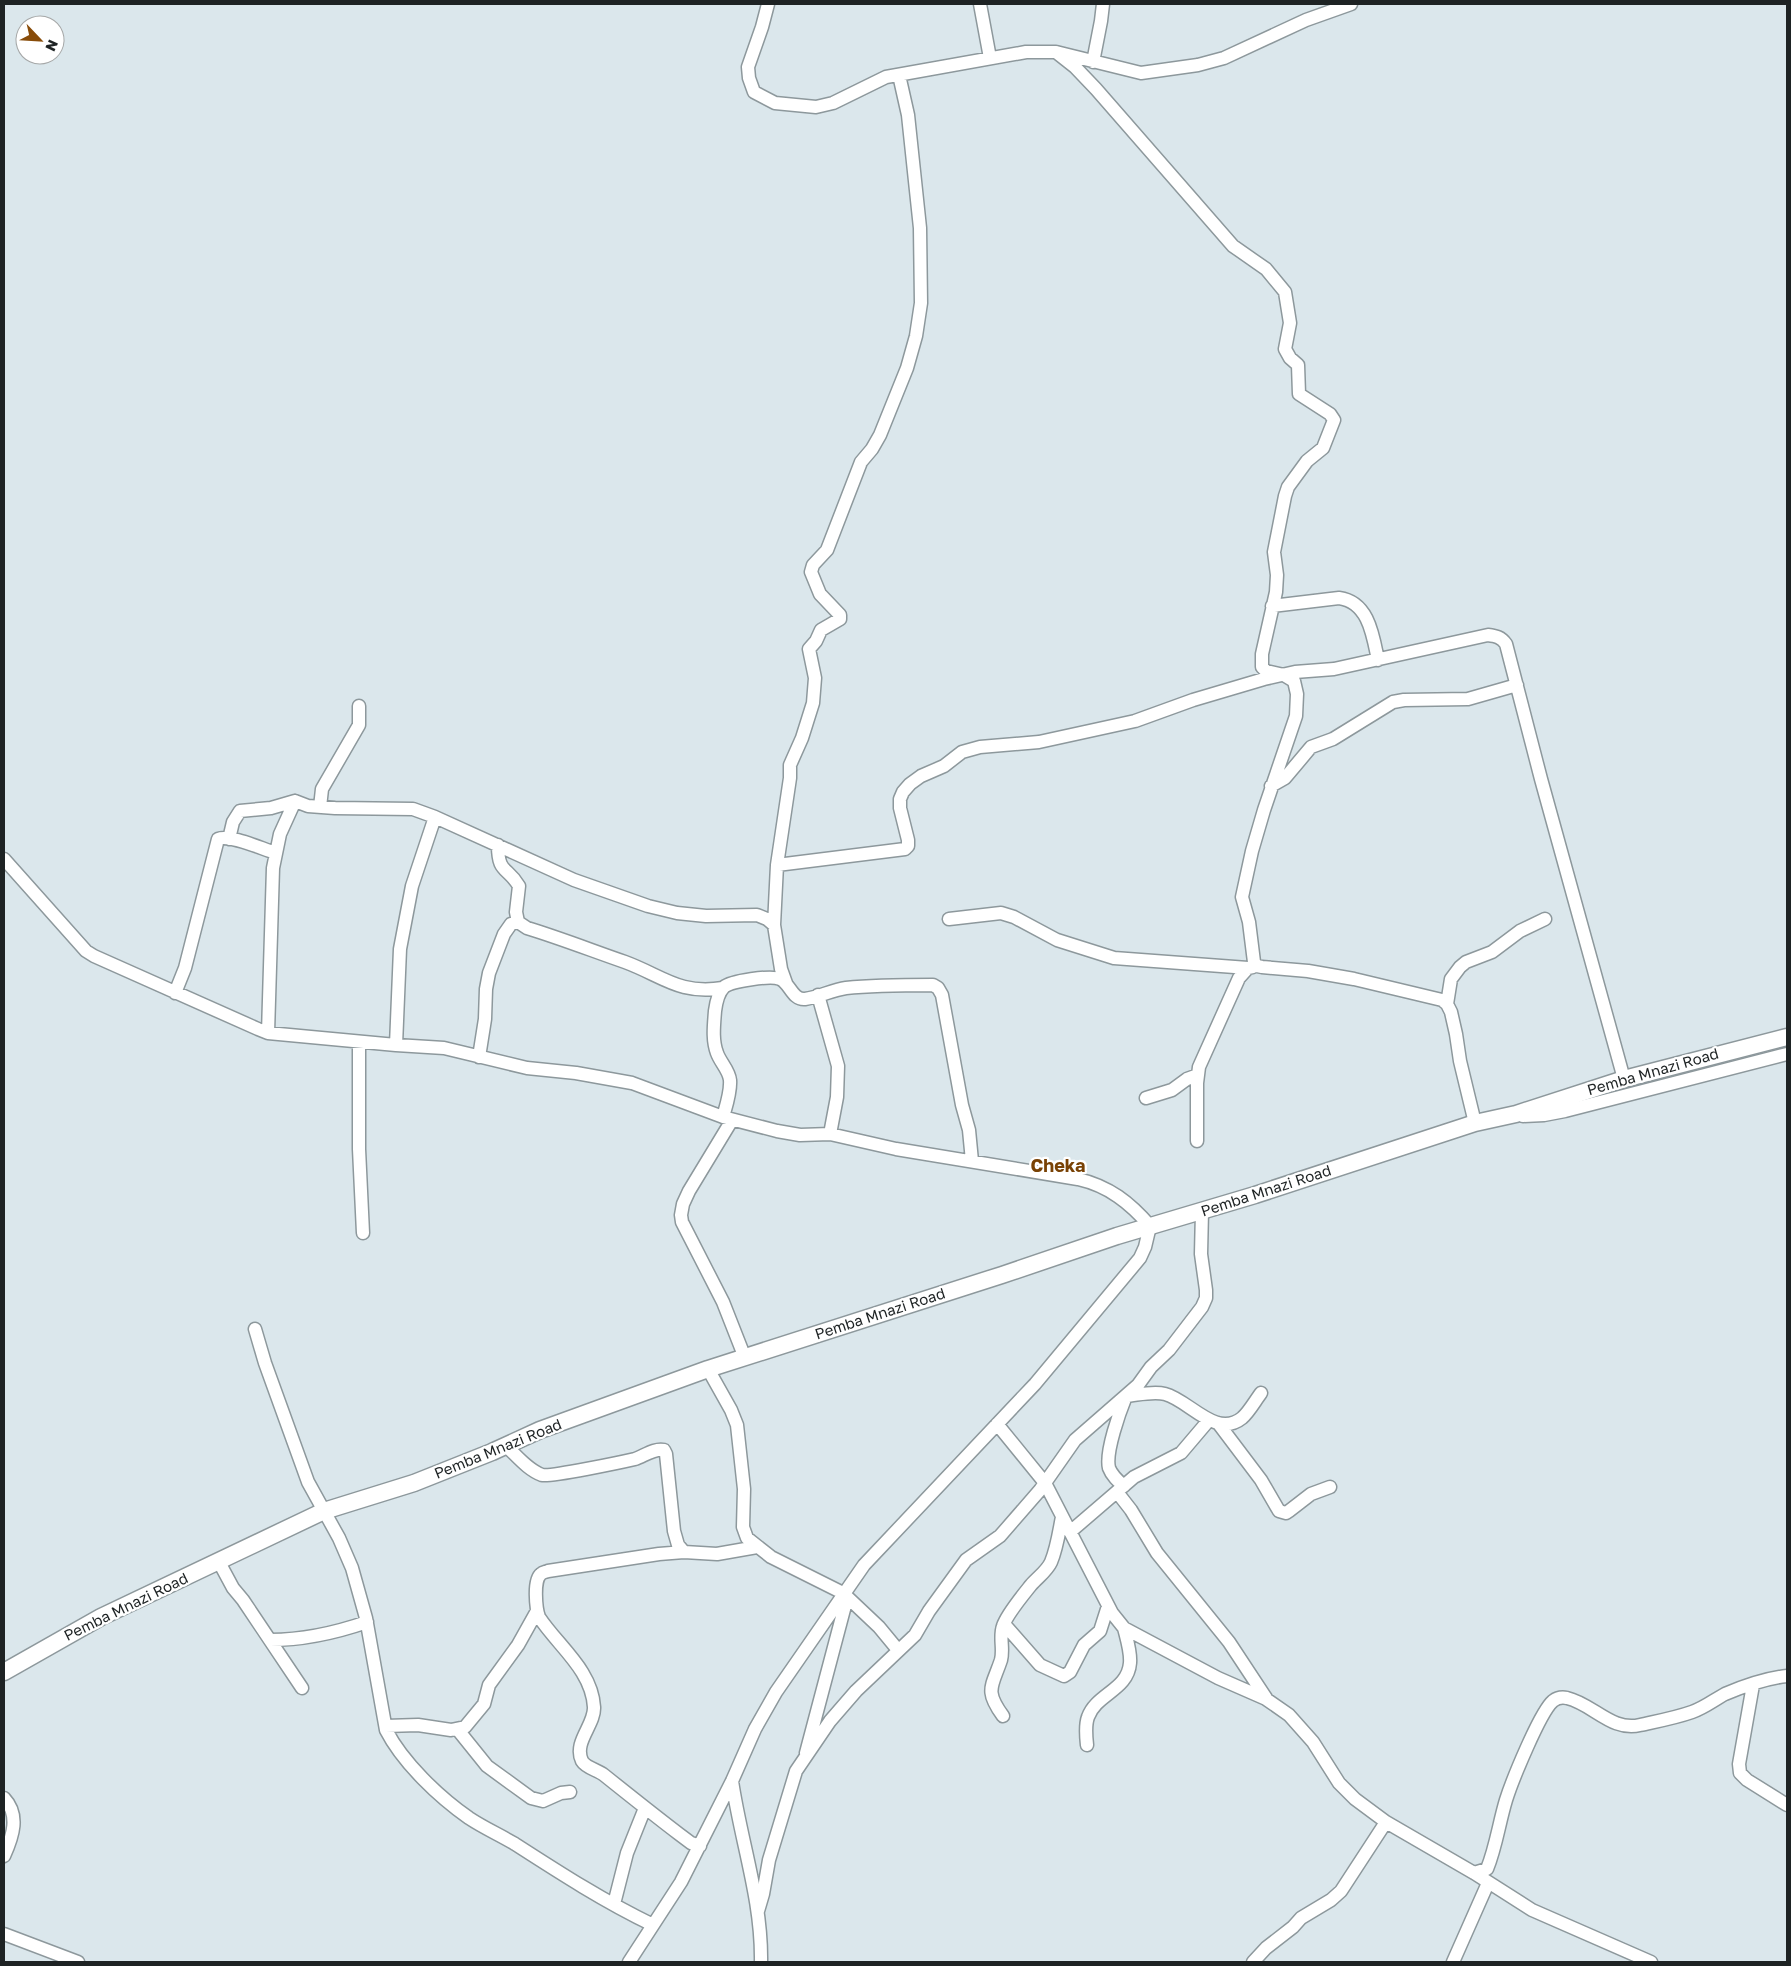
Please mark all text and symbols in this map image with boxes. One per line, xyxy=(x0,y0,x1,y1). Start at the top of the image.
north arrow xyxy=(15,15,65,65)
text: N xyxy=(42,37,62,54)
street label: Pemba Mnazi Road xyxy=(1585,1044,1721,1098)
district label: Cheka xyxy=(1031,1154,1086,1176)
street label: Pemba Mnazi Road xyxy=(1198,1160,1333,1220)
street label: Pemba Mnazi Road xyxy=(812,1283,947,1343)
street label: Pemba Mnazi Road xyxy=(431,1414,564,1482)
street label: Pemba Mnazi Road xyxy=(61,1568,191,1644)

